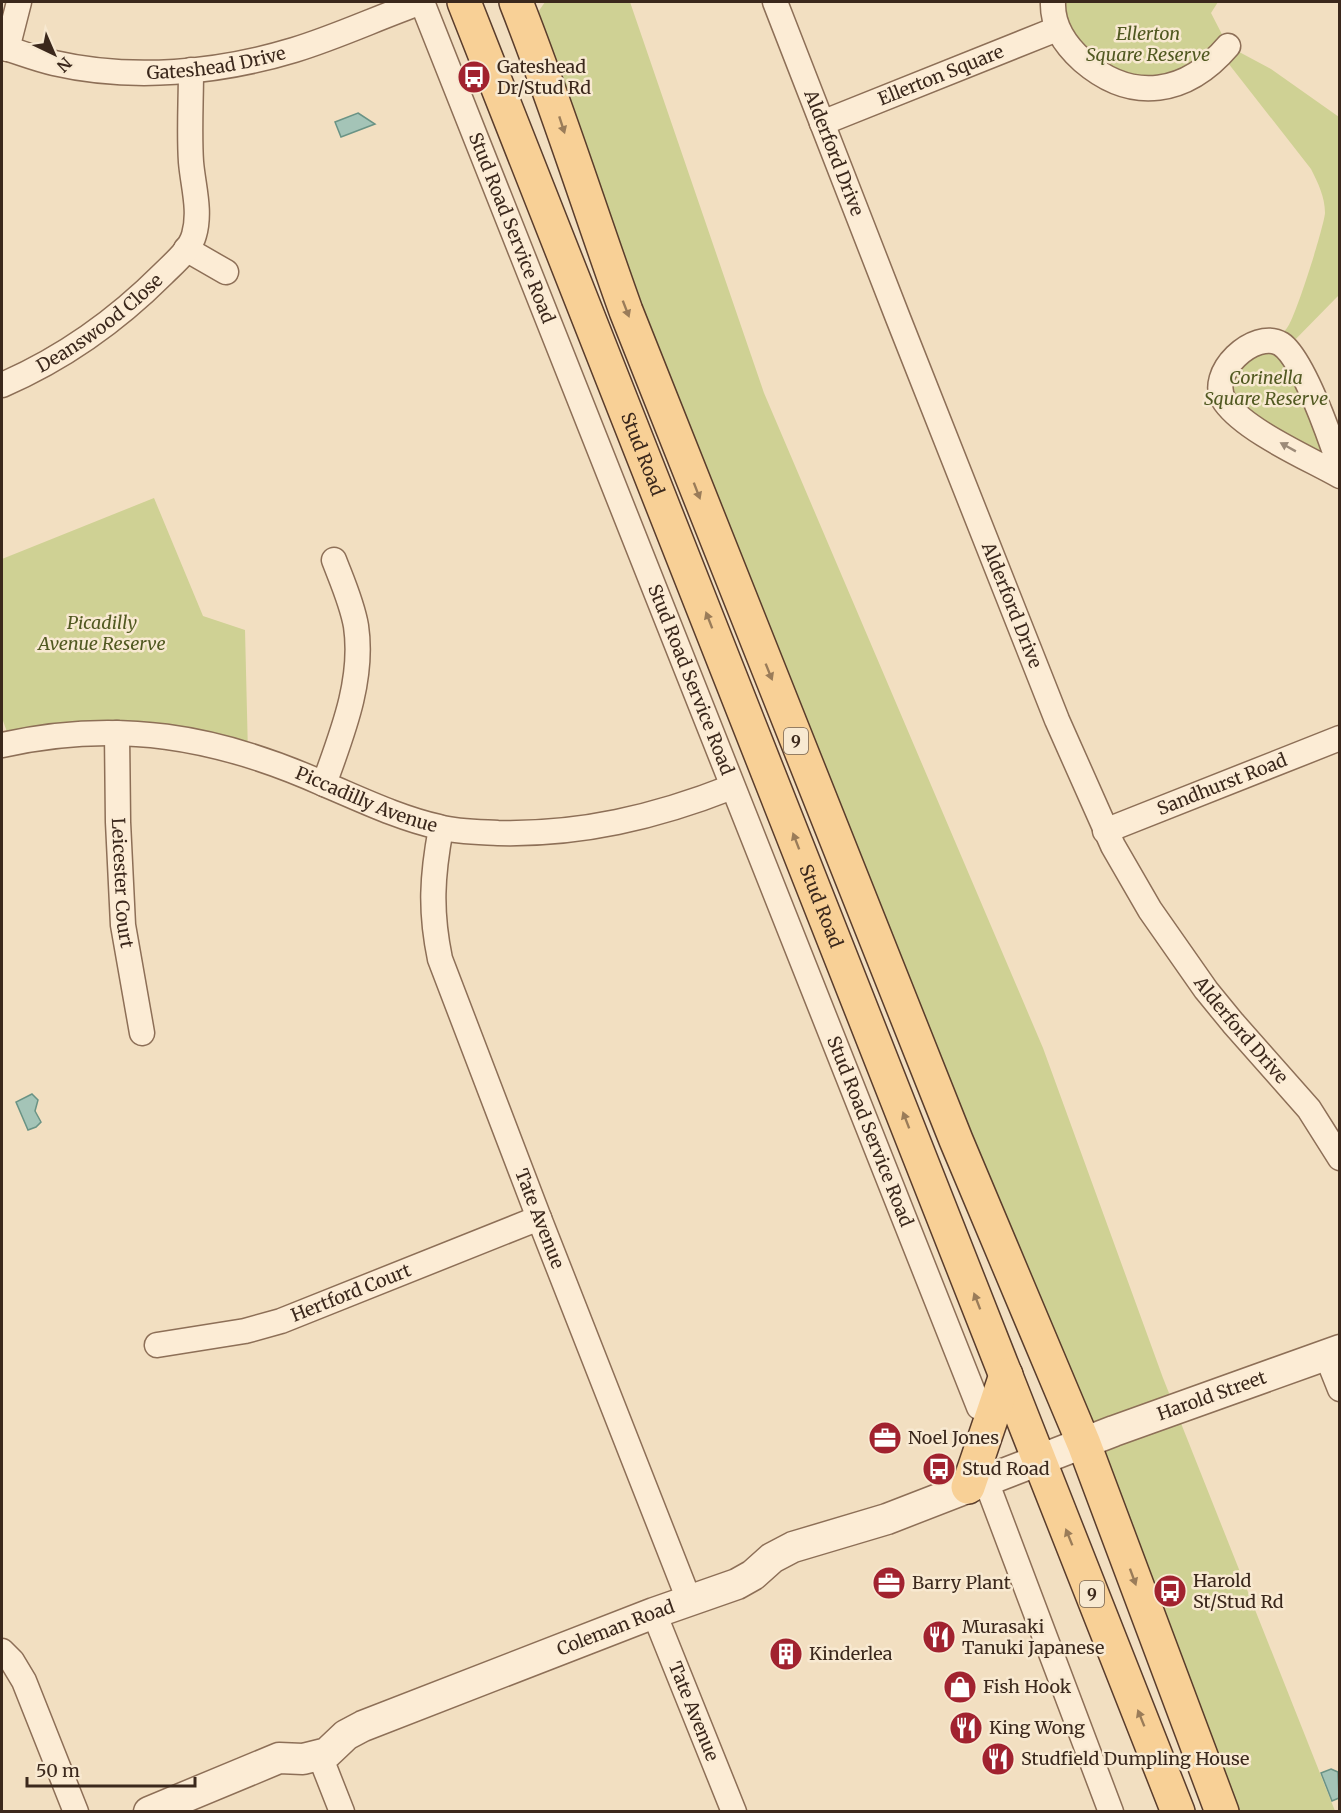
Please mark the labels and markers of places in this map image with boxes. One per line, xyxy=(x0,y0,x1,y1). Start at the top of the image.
place label: Gateshead Dr/Stud Rd xyxy=(497,55,591,99)
bus stop icon: Gateshead Dr/Stud Rd xyxy=(456,59,492,95)
office icon: Noel Jones xyxy=(867,1420,903,1456)
place label: Noel Jones xyxy=(908,1426,999,1449)
bus stop icon: Stud Road xyxy=(921,1451,957,1487)
place label: Stud Road xyxy=(962,1457,1050,1480)
office icon: Barry Plant xyxy=(871,1565,907,1601)
place label: Harold St/Stud Rd xyxy=(1193,1569,1284,1613)
place label: Barry Plant xyxy=(912,1571,1011,1594)
bus stop icon: Harold St/Stud Rd xyxy=(1152,1573,1188,1609)
place label: Murasaki Tanuki Japanese xyxy=(962,1615,1104,1659)
restaurant icon: Murasaki Tanuki Japanese xyxy=(921,1619,957,1655)
building icon: Kinderlea xyxy=(768,1636,804,1672)
place label: Kinderlea xyxy=(809,1642,893,1665)
shop icon: Fish Hook xyxy=(942,1669,978,1705)
place label: Fish Hook xyxy=(983,1675,1072,1698)
restaurant icon: King Wong xyxy=(948,1710,984,1746)
place label: King Wong xyxy=(989,1716,1085,1739)
restaurant icon: Studfield Dumpling House xyxy=(980,1741,1016,1777)
place label: Studfield Dumpling House xyxy=(1021,1747,1249,1770)

